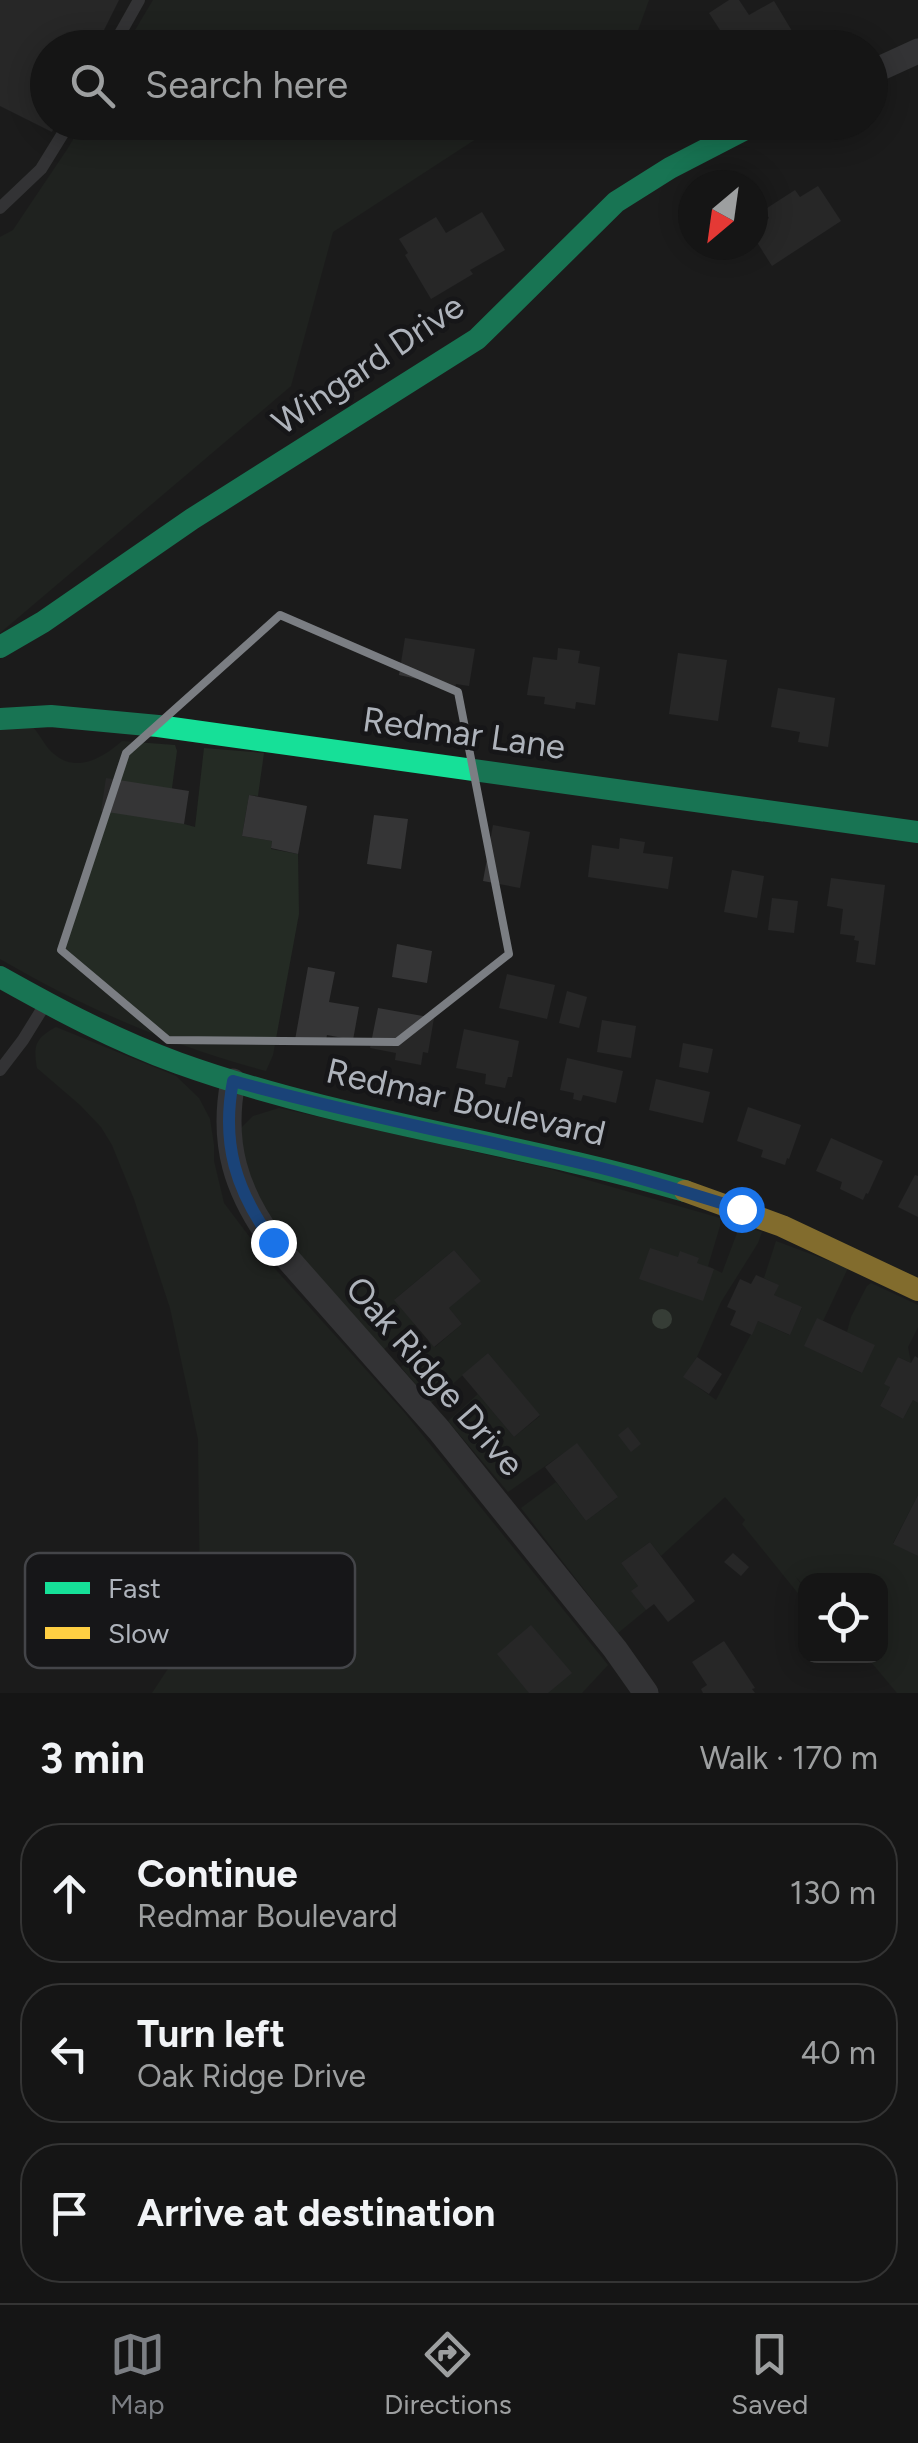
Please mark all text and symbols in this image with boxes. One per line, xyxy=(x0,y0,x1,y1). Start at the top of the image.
search box xyxy=(30,30,888,140)
icon: search xyxy=(65,58,120,113)
text: Search here xyxy=(145,62,348,108)
north arrow xyxy=(678,170,768,260)
street label: Wingard Drive xyxy=(264,285,472,443)
street label: Redmar Lane xyxy=(360,698,568,768)
street label: Redmar Boulevard xyxy=(322,1049,610,1155)
route start xyxy=(719,1187,765,1233)
route end xyxy=(251,1220,297,1266)
street label: Oak Ridge Drive xyxy=(337,1268,533,1484)
legend xyxy=(25,1553,355,1668)
text: Fast xyxy=(108,1571,161,1605)
map controls xyxy=(798,1573,888,1663)
button: locate xyxy=(798,1573,888,1663)
text: Slow xyxy=(108,1616,169,1650)
text: 3 min xyxy=(40,1733,145,1784)
text: Walk · 170 m xyxy=(700,1739,878,1777)
text: Continue xyxy=(137,1851,298,1897)
icon: ahead xyxy=(42,1866,97,1921)
text: 130 m xyxy=(790,1874,876,1912)
text: Redmar Boulevard xyxy=(137,1897,398,1935)
text: Turn left xyxy=(137,2011,285,2057)
icon: left xyxy=(42,2026,97,2081)
text: 40 m xyxy=(800,2034,876,2072)
text: Oak Ridge Drive xyxy=(137,2057,366,2095)
icon: arrive xyxy=(42,2186,97,2241)
text: Arrive at destination xyxy=(137,2190,495,2236)
tab: Map xyxy=(110,2327,165,2421)
tab: Directions xyxy=(384,2327,512,2421)
tab: Saved xyxy=(731,2327,808,2421)

